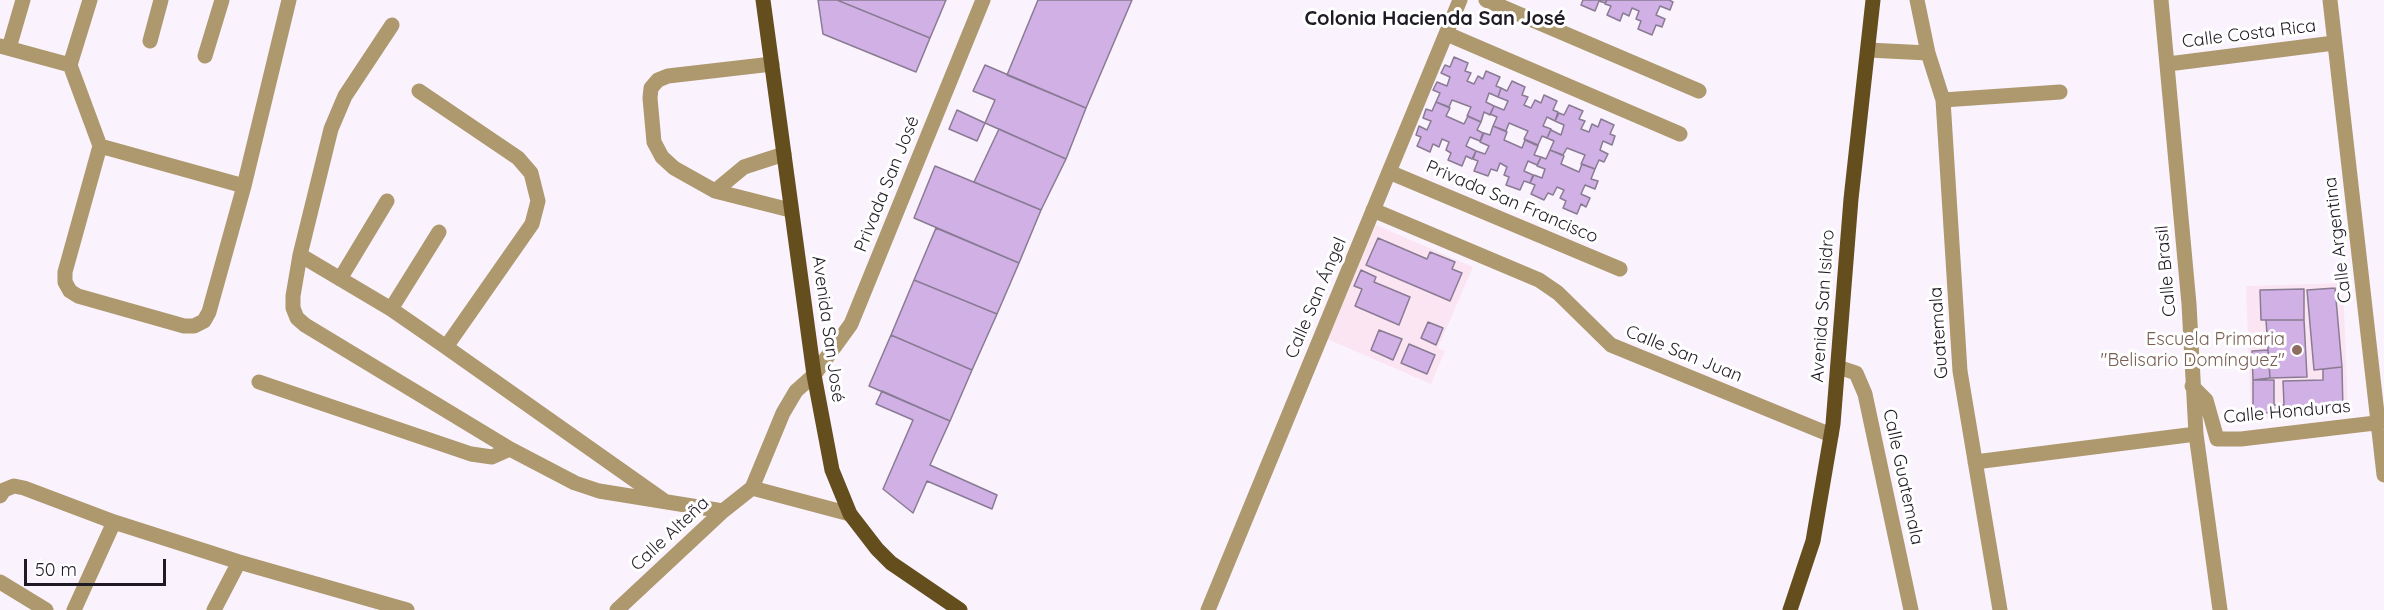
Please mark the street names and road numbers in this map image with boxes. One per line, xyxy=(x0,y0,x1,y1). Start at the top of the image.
street label: Calle Costa Rica xyxy=(2181,15,2317,53)
street label: Privada San José xyxy=(850,113,924,255)
street label: Privada San Francisco xyxy=(1423,156,1601,248)
street label: Calle Argentina xyxy=(2320,176,2356,304)
street label: Calle Brasil xyxy=(2151,224,2181,318)
street label: Avenida San Isidro xyxy=(1807,229,1839,383)
street label: Calle San Ángel xyxy=(1281,234,1351,362)
street label: Avenida San José xyxy=(807,254,849,404)
street label: Guatemala xyxy=(1925,286,1953,380)
street label: Calle San Juan xyxy=(1622,321,1746,387)
street label: Calle Honduras xyxy=(2223,396,2351,428)
street label: Calle Guatemala xyxy=(1878,407,1928,547)
street label: Calle Alteña xyxy=(626,492,714,576)

